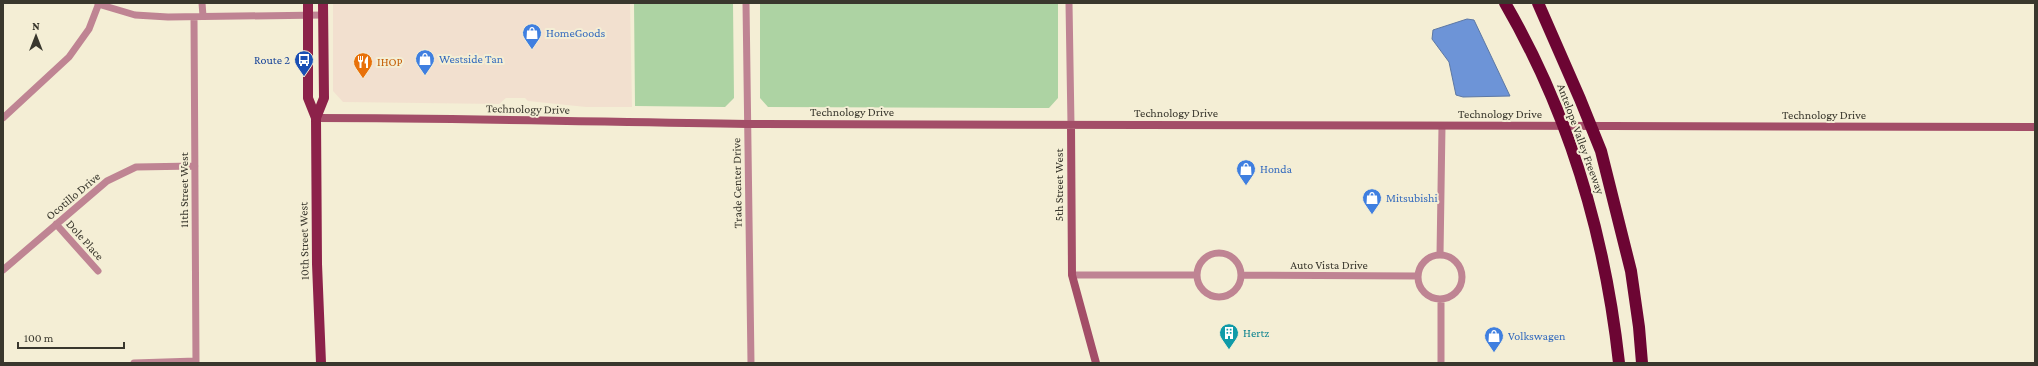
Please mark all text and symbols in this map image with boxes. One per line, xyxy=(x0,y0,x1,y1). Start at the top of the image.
north arrow xyxy=(16,16,56,56)
text: N xyxy=(32,20,40,32)
shop icon: HomeGoods xyxy=(521,22,543,50)
place label: HomeGoods xyxy=(546,26,606,40)
shop icon: Westside Tan xyxy=(414,48,436,76)
bus stop icon: Route 2 xyxy=(293,49,315,77)
restaurant icon: IHOP xyxy=(352,51,374,79)
place label: Westside Tan xyxy=(439,52,504,66)
place label: Route 2 xyxy=(254,53,290,67)
place label: IHOP xyxy=(377,55,403,69)
street label: Antelope Valley Freeway xyxy=(1554,82,1608,197)
street label: Technology Drive xyxy=(486,101,570,117)
street label: Technology Drive xyxy=(810,105,894,119)
street label: Technology Drive xyxy=(1134,106,1218,120)
street label: Technology Drive xyxy=(1458,107,1542,121)
street label: Technology Drive xyxy=(1782,108,1866,122)
street label: Trade Center Drive xyxy=(729,138,745,228)
street label: 5th Street West xyxy=(1052,147,1066,222)
street label: 11th Street West xyxy=(177,151,191,228)
shop icon: Honda xyxy=(1235,158,1257,186)
place label: Honda xyxy=(1260,162,1293,176)
street label: Ocotillo Drive xyxy=(43,169,103,223)
shop icon: Mitsubishi xyxy=(1361,187,1383,215)
place label: Mitsubishi xyxy=(1386,191,1438,205)
street label: 10th Street West xyxy=(296,201,312,280)
street label: Dole Place xyxy=(63,217,107,263)
street label: Auto Vista Drive xyxy=(1290,258,1368,272)
building icon: Hertz xyxy=(1218,322,1240,350)
scale bar xyxy=(18,324,124,350)
shop icon: Volkswagen xyxy=(1483,325,1505,353)
place label: Hertz xyxy=(1243,326,1269,340)
place label: Volkswagen xyxy=(1508,329,1566,343)
text: 100 m xyxy=(24,331,54,345)

